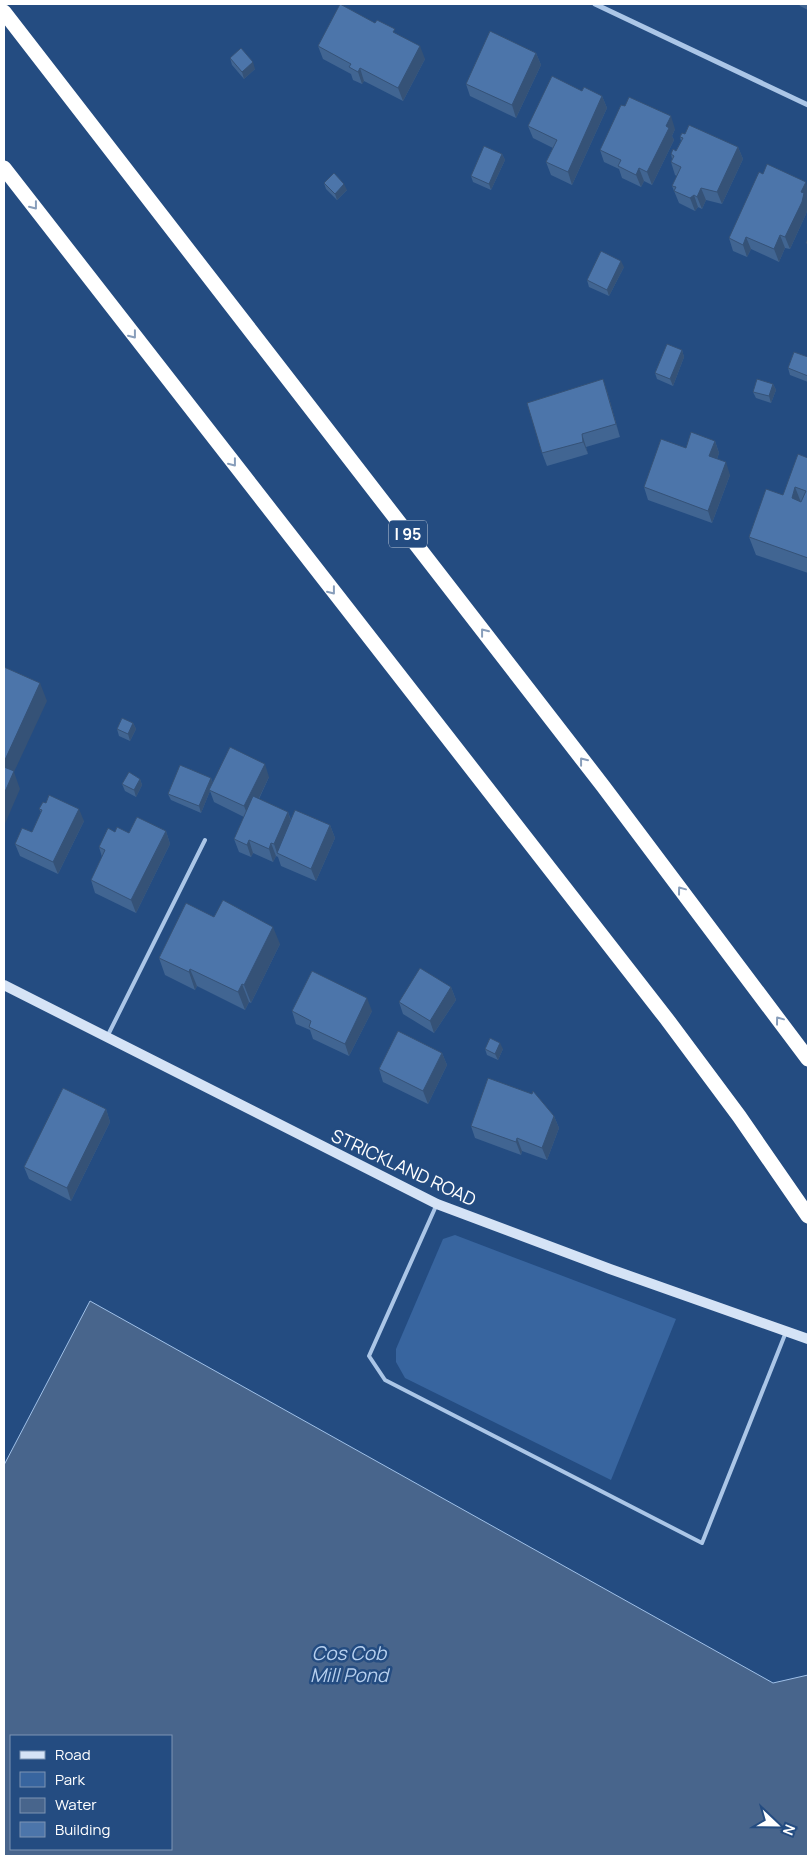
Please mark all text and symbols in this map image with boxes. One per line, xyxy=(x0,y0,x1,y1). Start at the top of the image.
one-way arrow xyxy=(28,200,36,209)
one-way arrow xyxy=(127,329,136,339)
one-way arrow xyxy=(227,457,235,466)
road number: I 95 xyxy=(389,520,427,548)
one-way arrow xyxy=(327,585,335,594)
one-way arrow xyxy=(482,629,490,638)
one-way arrow xyxy=(581,758,589,767)
one-way arrow xyxy=(679,887,687,896)
one-way arrow xyxy=(776,1016,785,1026)
street label: STRICKLAND ROAD xyxy=(328,1123,480,1211)
water label: Cos Cob Mill Pond xyxy=(310,1640,391,1688)
legend xyxy=(10,1735,172,1850)
text: Road xyxy=(55,1744,91,1765)
text: Park xyxy=(55,1769,85,1790)
text: Water xyxy=(55,1794,97,1815)
north arrow xyxy=(752,1800,802,1850)
text: Building xyxy=(55,1819,110,1840)
text: N xyxy=(779,1822,800,1838)

